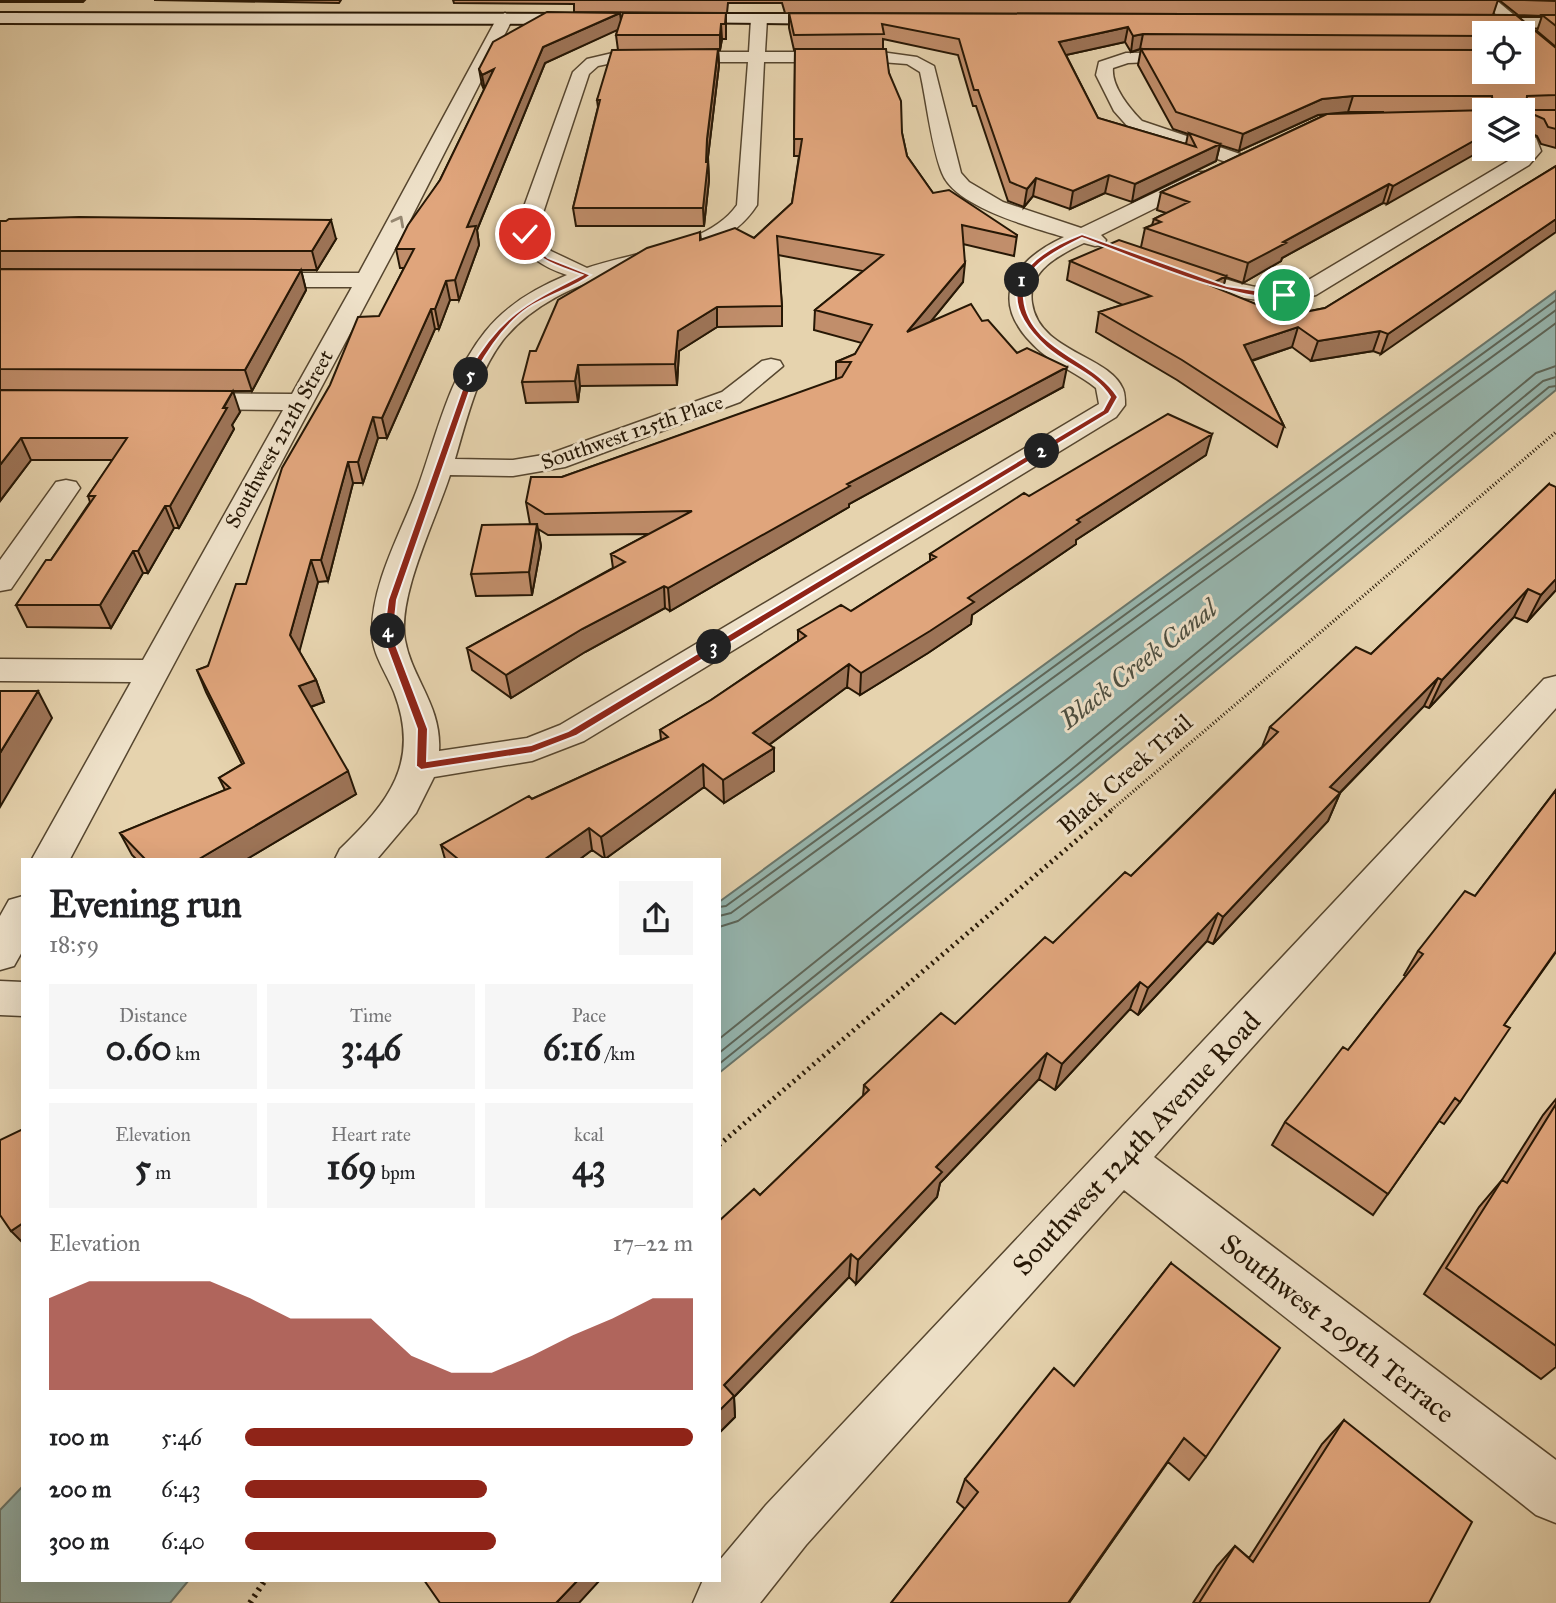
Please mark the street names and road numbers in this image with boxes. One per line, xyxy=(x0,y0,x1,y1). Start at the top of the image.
street label: Southwest 212th Street xyxy=(219,345,339,533)
street label: Southwest 125th Place xyxy=(538,389,727,475)
street label: Black Creek Trail xyxy=(1052,707,1199,841)
street label: Southwest 124th Avenue Road xyxy=(1005,1004,1268,1283)
street label: Southwest 209th Terrace xyxy=(1213,1226,1462,1431)

